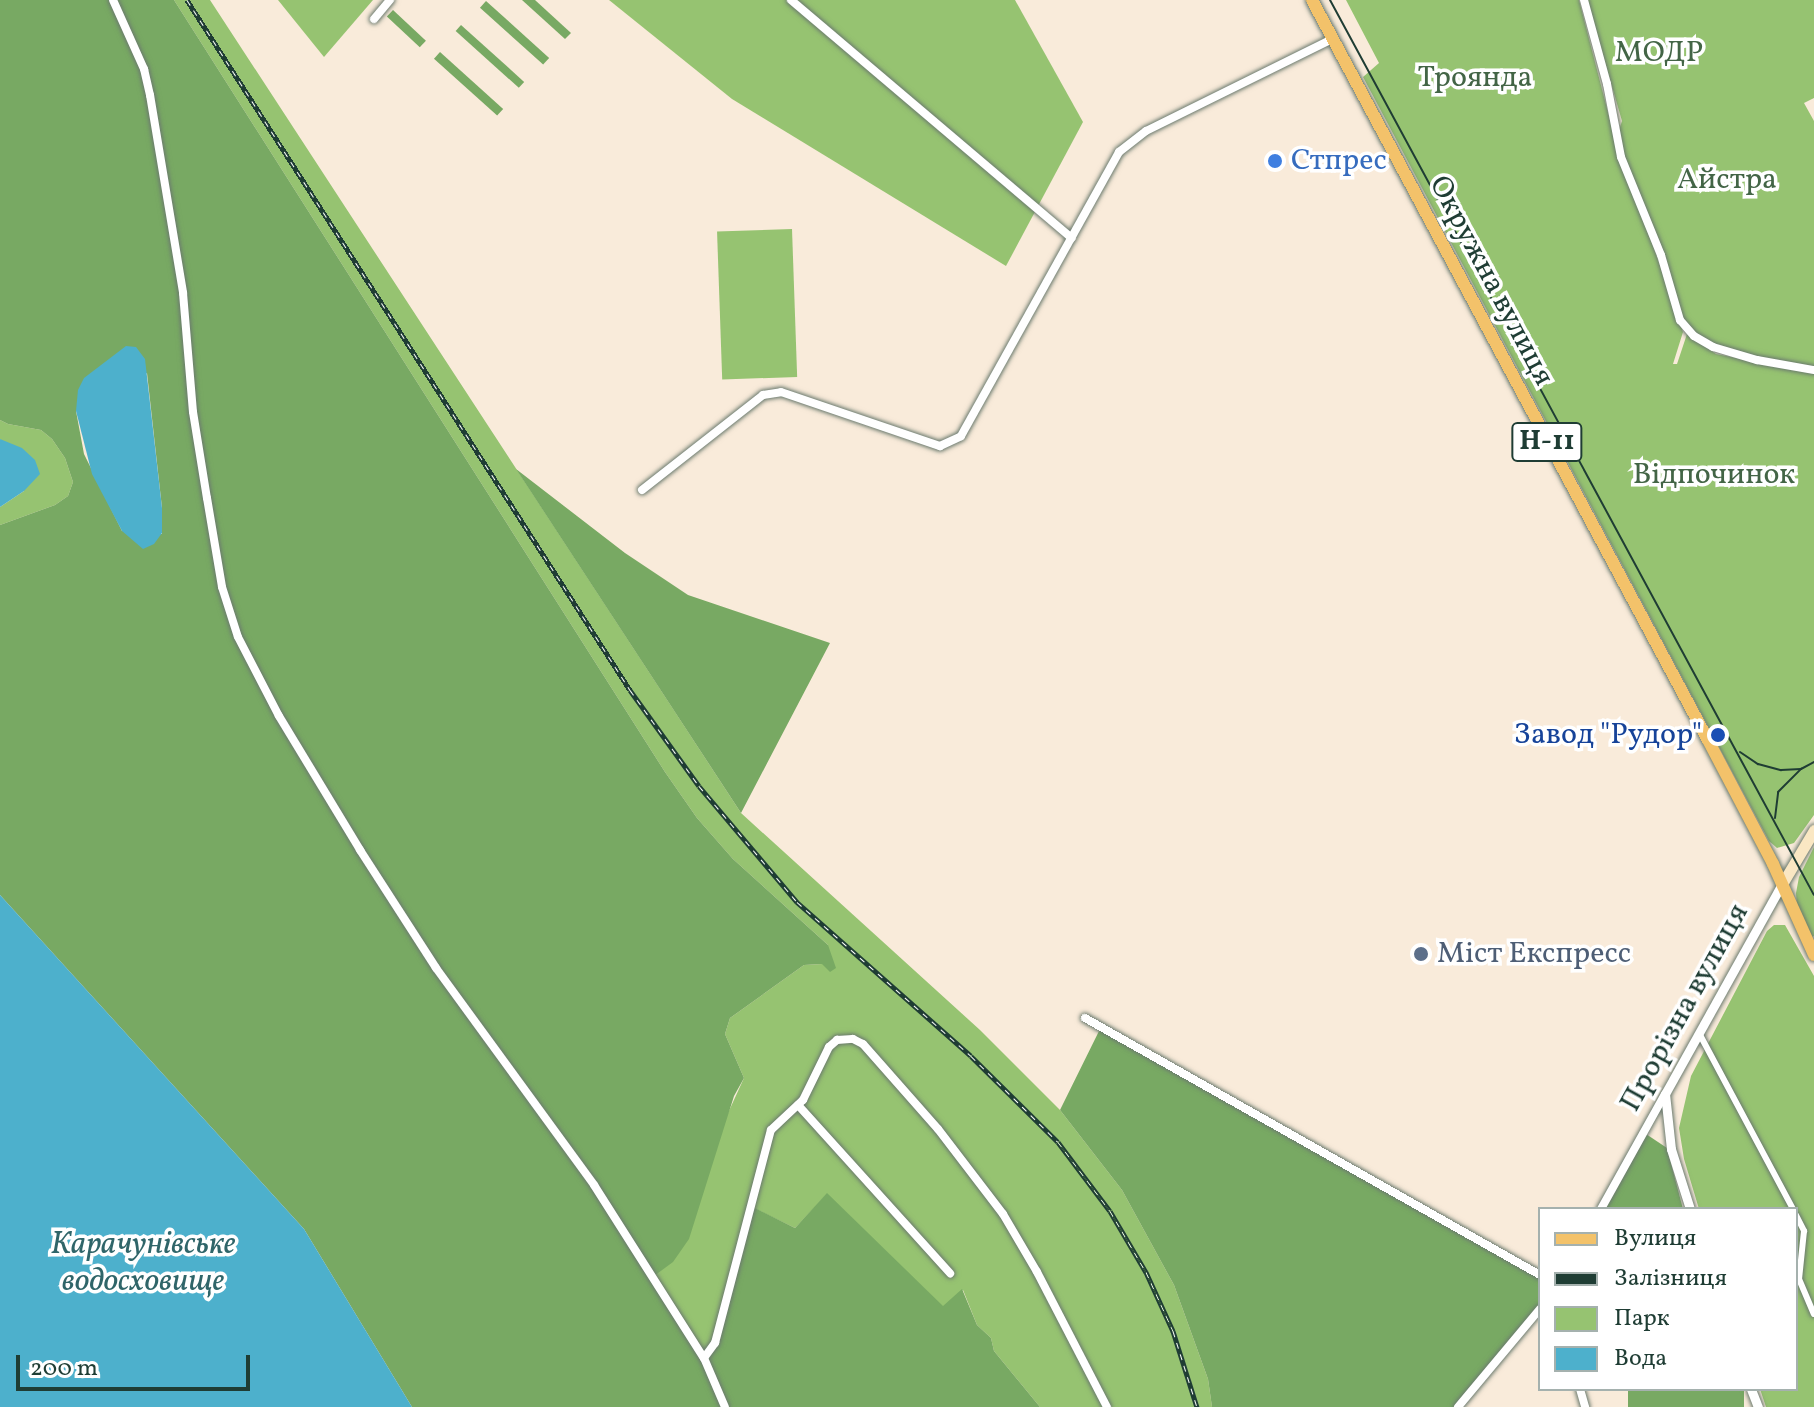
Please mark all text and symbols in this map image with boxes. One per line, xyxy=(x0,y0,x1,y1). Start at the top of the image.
park label: МОДР xyxy=(1615,35,1703,71)
park label: Троянда xyxy=(1417,60,1533,96)
place label: Стпрес xyxy=(1291,143,1387,179)
marker: Стпрес xyxy=(1266,152,1284,170)
park label: Айстра xyxy=(1677,162,1777,198)
street label: Окружна вулиця xyxy=(1421,170,1561,392)
road number: Н-11 xyxy=(1511,418,1583,466)
park label: Відпочинок xyxy=(1633,457,1795,493)
place label: Завод "Рудор" xyxy=(1514,717,1702,753)
marker: Завод "Рудор" xyxy=(1709,726,1727,744)
street label: Прорізна вулиця xyxy=(1613,898,1757,1118)
place label: Міст Експресс xyxy=(1437,936,1631,972)
marker: Міст Експресс xyxy=(1412,945,1430,963)
legend xyxy=(1538,1207,1798,1391)
text: Вулиця xyxy=(1614,1222,1696,1256)
water label: Карачунівське водосховище xyxy=(51,1227,235,1302)
text: Залізниця xyxy=(1614,1262,1727,1296)
text: Парк xyxy=(1614,1302,1670,1336)
scale bar xyxy=(20,1339,254,1389)
text: Вода xyxy=(1614,1342,1667,1376)
text: 200 m xyxy=(30,1352,98,1386)

